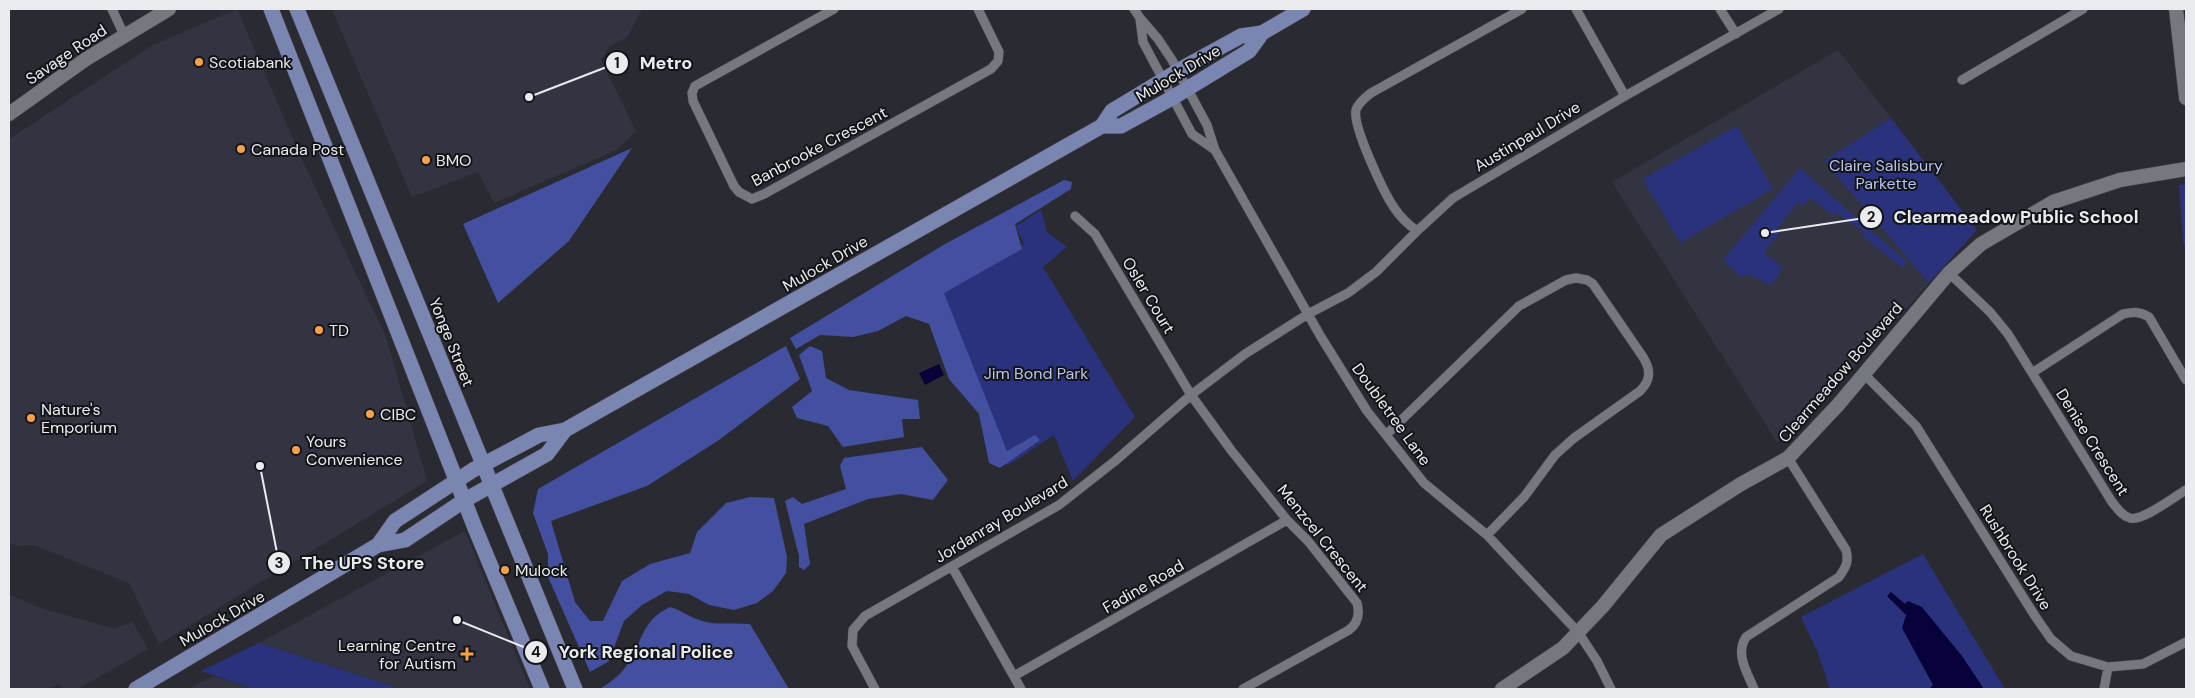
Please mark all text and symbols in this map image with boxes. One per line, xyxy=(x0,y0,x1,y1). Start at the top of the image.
street label: Savage Road xyxy=(22,20,111,89)
street label: Mulock Drive xyxy=(1132,40,1224,107)
callout: Metro xyxy=(604,46,702,79)
text: Metro xyxy=(640,51,692,75)
place label: Scotiabank xyxy=(209,52,291,73)
text: 1 xyxy=(614,53,620,73)
marker: Scotiabank xyxy=(193,56,205,68)
street label: Austinpaul Drive xyxy=(1470,96,1584,176)
street label: Banbrooke Crescent xyxy=(748,102,891,191)
place label: Canada Post xyxy=(251,139,344,160)
marker: Canada Post xyxy=(235,143,247,155)
place label: BMO xyxy=(436,150,472,171)
marker: BMO xyxy=(420,154,432,166)
park label: Claire Salisbury Parkette xyxy=(1829,155,1943,194)
callout: Clearmeadow Public School xyxy=(1859,200,2149,233)
text: Clearmeadow Public School xyxy=(1893,205,2139,229)
text: 2 xyxy=(1867,207,1876,227)
street label: Mulock Drive xyxy=(779,231,872,296)
street label: Osler Court xyxy=(1118,253,1180,337)
street label: Yonge Street xyxy=(424,295,479,390)
street label: Clearmeadow Boulevard xyxy=(1774,298,1907,447)
place label: TD xyxy=(329,320,349,341)
marker: TD xyxy=(313,324,325,336)
street label: Doubletree Lane xyxy=(1347,359,1436,470)
park label: Jim Bond Park xyxy=(984,363,1088,384)
street label: Denise Crescent xyxy=(2051,385,2134,500)
place label: Nature's Emporium xyxy=(41,399,117,438)
place label: CIBC xyxy=(380,404,416,425)
marker: CIBC xyxy=(364,408,376,420)
marker: Nature's Emporium xyxy=(25,412,37,424)
place label: Yours Convenience xyxy=(306,431,403,470)
marker: Yours Convenience xyxy=(290,444,302,456)
street label: Jordanray Boulevard xyxy=(931,471,1072,567)
street label: Menzcel Crescent xyxy=(1273,480,1373,597)
street label: Rushbrook Drive xyxy=(1975,501,2056,614)
callout: The UPS Store xyxy=(267,546,434,579)
text: The UPS Store xyxy=(302,551,425,575)
text: 3 xyxy=(274,553,284,573)
street label: Fadine Road xyxy=(1099,555,1188,618)
place label: Mulock xyxy=(515,560,568,581)
marker: Mulock xyxy=(499,564,511,576)
street label: Mulock Drive xyxy=(176,586,269,651)
place label: Learning Centre for Autism xyxy=(338,635,456,674)
callout: York Regional Police xyxy=(524,635,743,668)
text: York Regional Police xyxy=(559,640,733,664)
text: 4 xyxy=(531,642,541,662)
marker: Learning Centre for Autism xyxy=(460,647,474,661)

